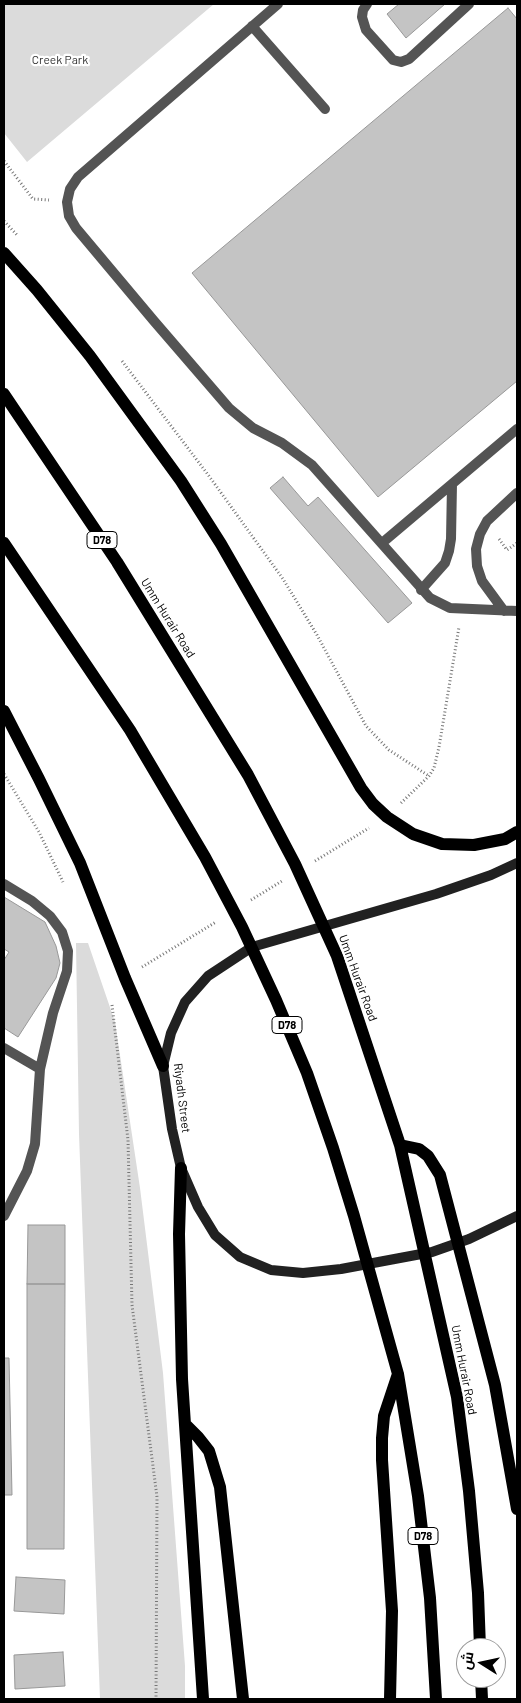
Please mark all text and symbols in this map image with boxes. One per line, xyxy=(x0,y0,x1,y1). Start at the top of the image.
park label: Creek Park xyxy=(32,53,88,67)
road number: D78 xyxy=(87,532,117,548)
street label: Umm Hurair Road xyxy=(138,576,198,660)
street label: Umm Hurair Road xyxy=(336,933,380,1023)
road number: D78 xyxy=(272,1016,302,1034)
street label: Riyadh Street xyxy=(171,1062,193,1134)
street label: Umm Hurair Road xyxy=(448,1324,480,1416)
road number: D78 xyxy=(408,1528,438,1544)
north arrow xyxy=(456,1638,506,1688)
text: ش xyxy=(457,1650,477,1671)

